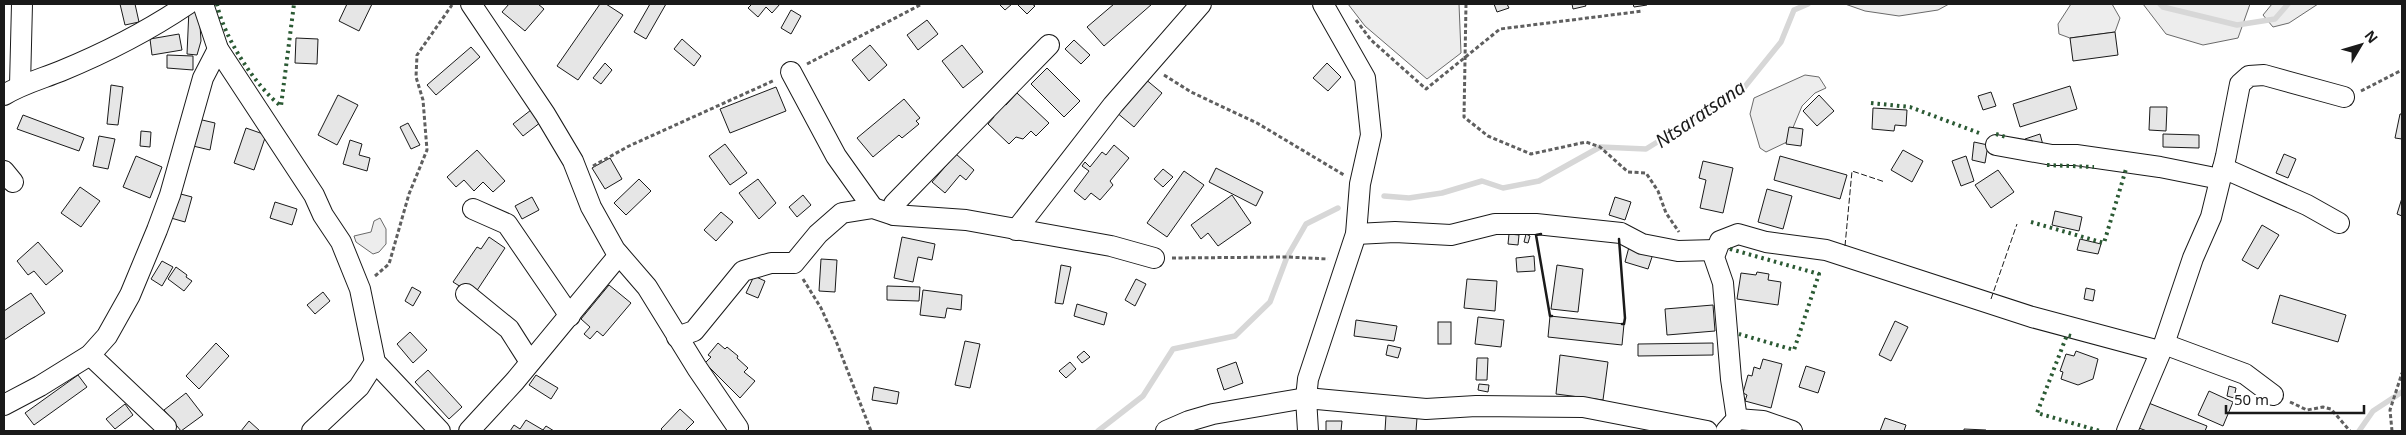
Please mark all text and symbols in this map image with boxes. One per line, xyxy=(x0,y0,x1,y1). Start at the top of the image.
north arrow xyxy=(2336,20,2386,70)
text: N xyxy=(2361,26,2383,47)
water label: Ntsaratsana xyxy=(1650,74,1750,154)
scale bar xyxy=(2226,382,2364,414)
text: 50 m xyxy=(2234,389,2269,409)

